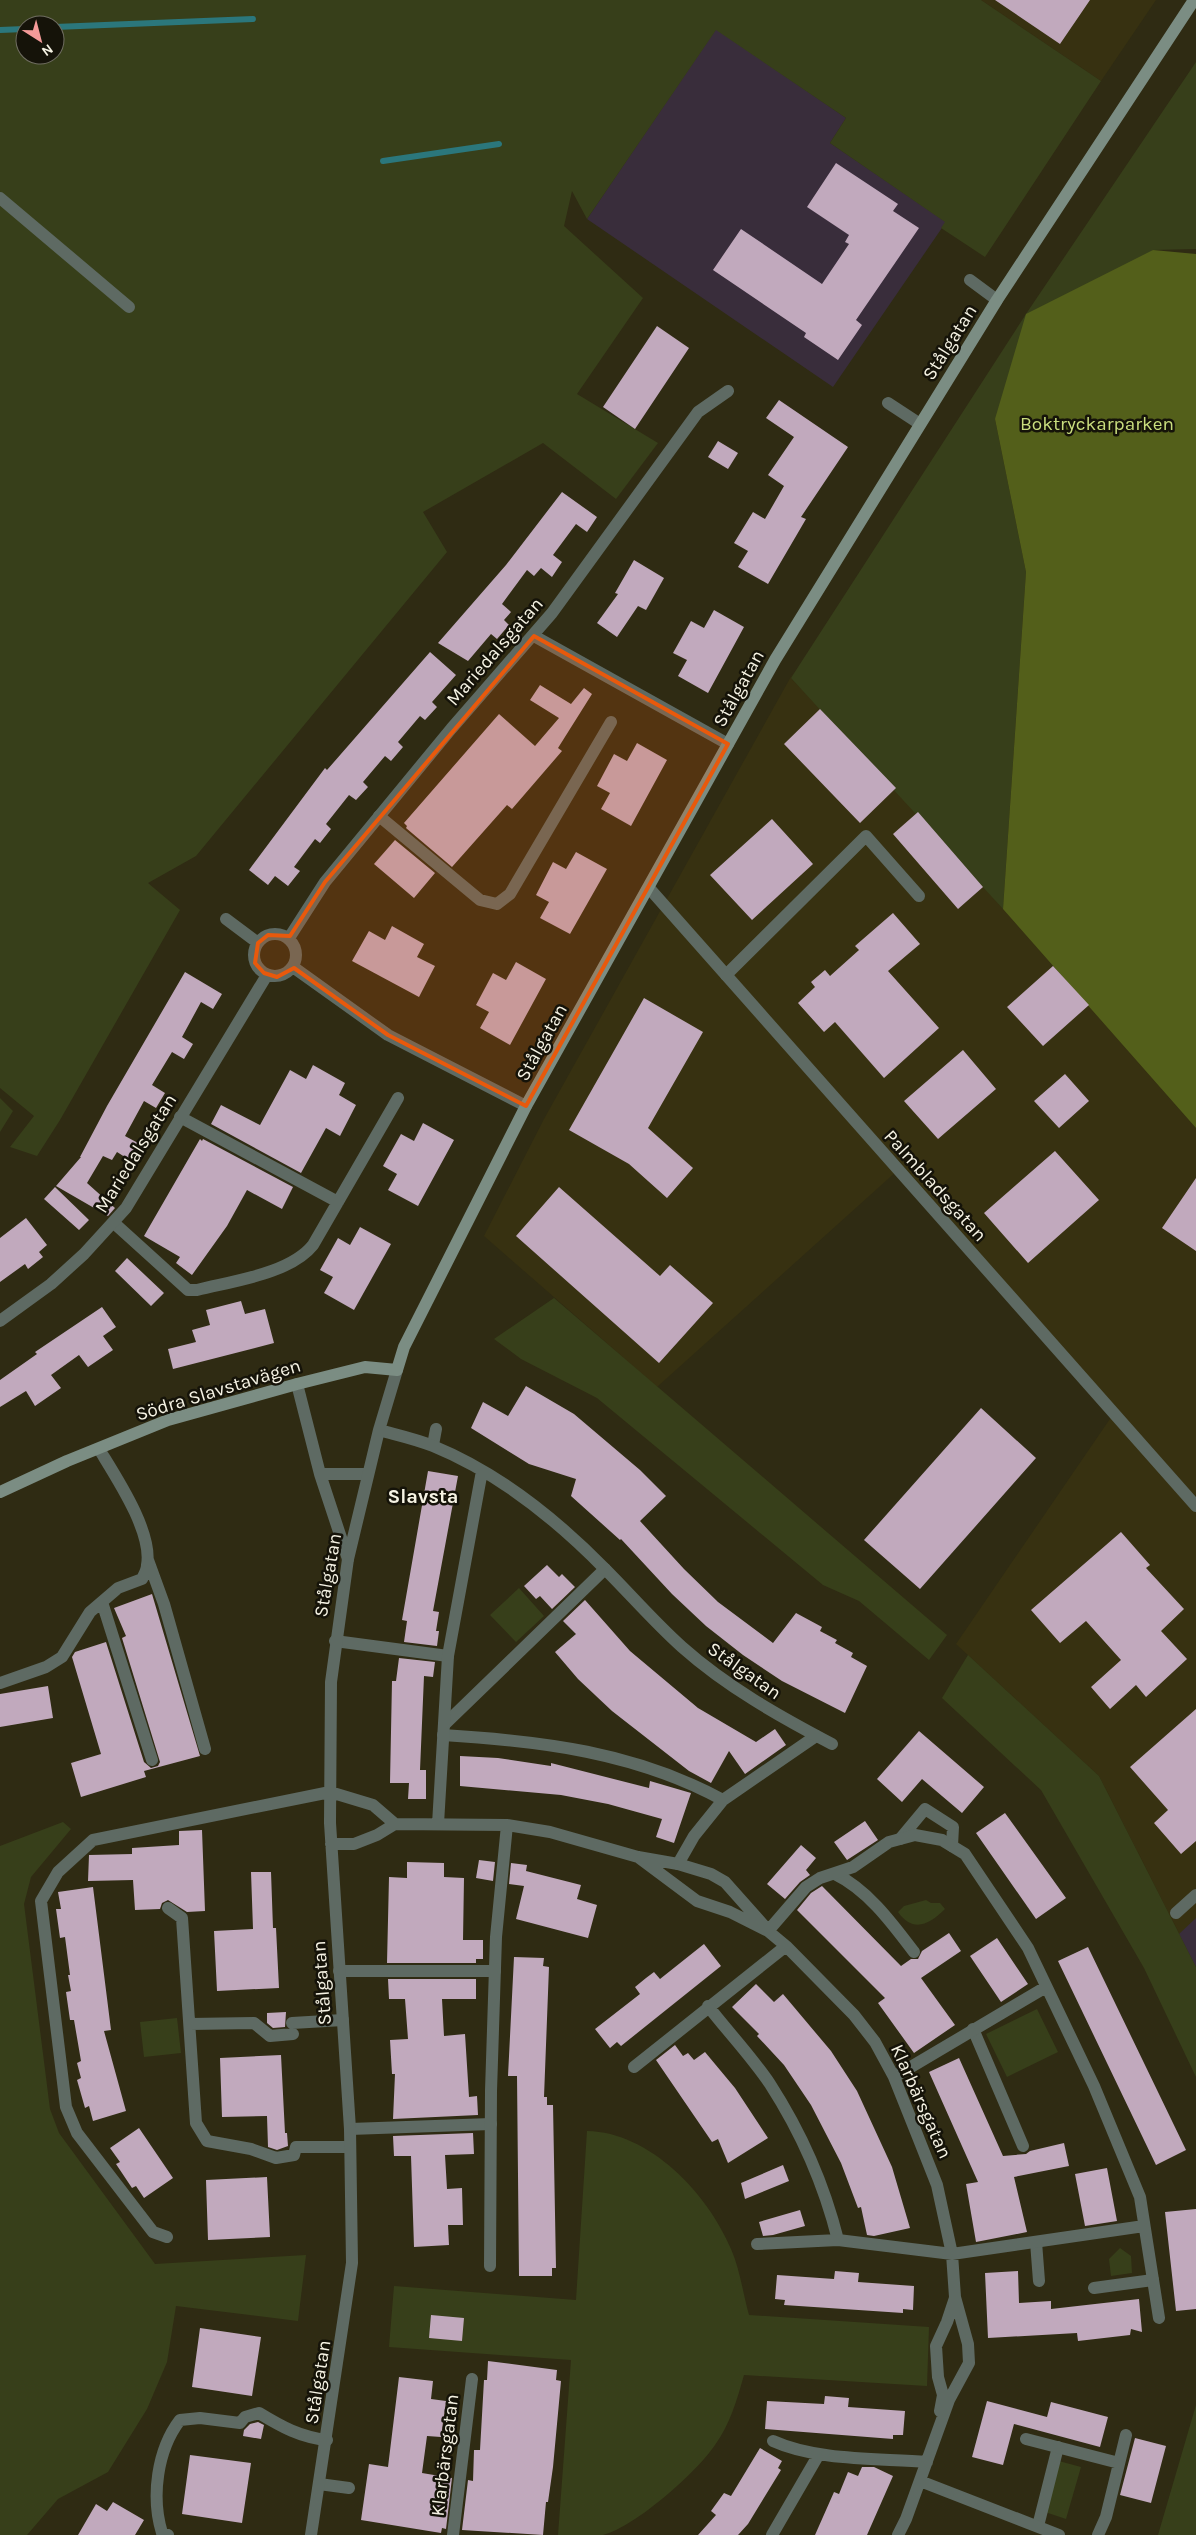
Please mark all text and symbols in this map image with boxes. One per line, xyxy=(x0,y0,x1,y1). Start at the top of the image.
north arrow xyxy=(15,15,65,65)
text: N xyxy=(38,40,56,60)
street label: Stålgatan xyxy=(918,301,982,384)
park label: Boktryckarparken xyxy=(1020,413,1174,435)
street label: Mariedalsgatan xyxy=(442,593,548,710)
street label: Stålgatan xyxy=(709,646,769,731)
street label: Stålgatan xyxy=(512,1000,572,1085)
street label: Mariedalsgatan xyxy=(90,1090,181,1217)
street label: Palmbladsgatan xyxy=(879,1125,991,1246)
street label: Södra Slavstavägen xyxy=(133,1354,303,1426)
district label: Slavsta xyxy=(387,1485,459,1508)
street label: Stålgatan xyxy=(310,1532,346,1619)
street label: Stålgatan xyxy=(703,1638,785,1704)
street label: Stålgatan xyxy=(308,1940,336,2026)
street label: Klarbärsgatan xyxy=(886,2041,956,2162)
street label: Stålgatan xyxy=(301,2339,335,2426)
street label: Klarbärsgatan xyxy=(427,2393,463,2518)

